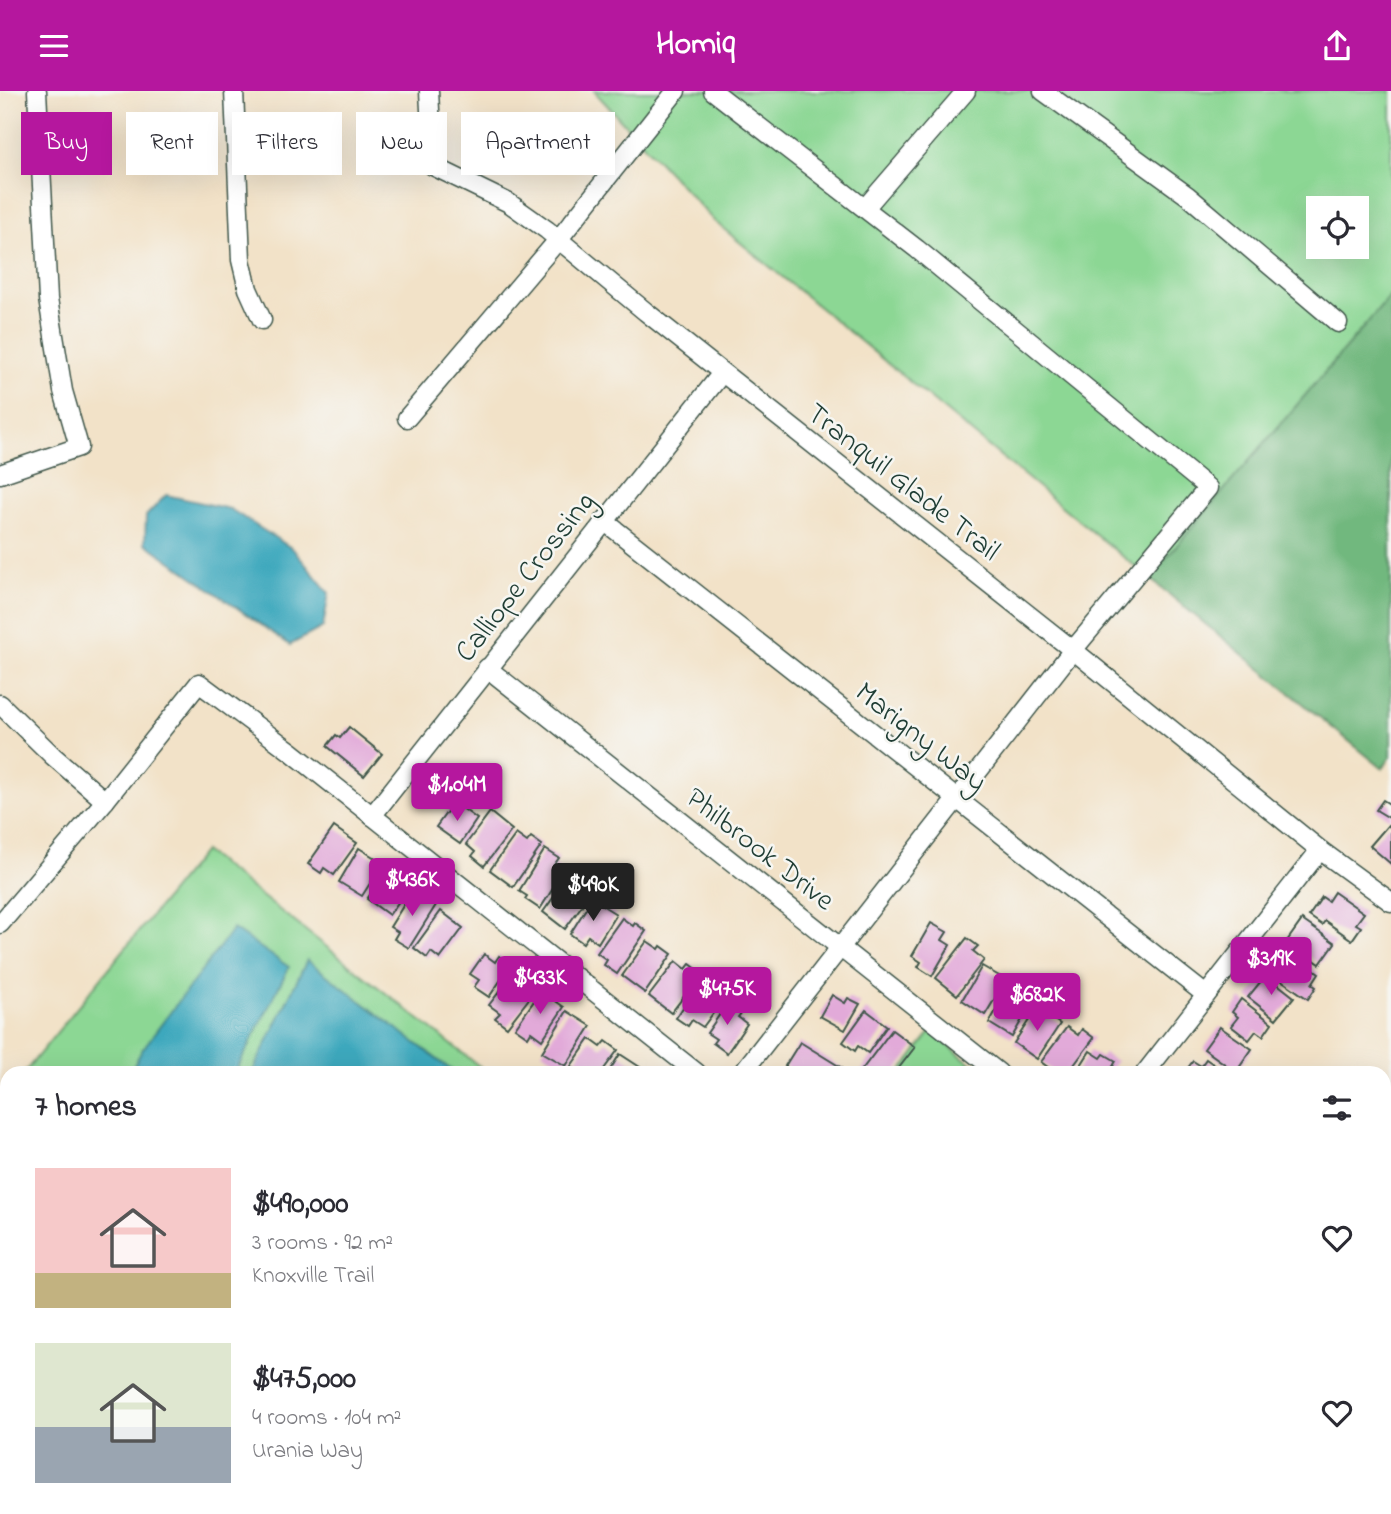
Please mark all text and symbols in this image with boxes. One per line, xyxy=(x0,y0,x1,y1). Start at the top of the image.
text: Homiq xyxy=(656,22,735,69)
icon: menu xyxy=(35,27,73,65)
icon: share xyxy=(1318,27,1356,65)
chip: Buy xyxy=(21,112,112,175)
chip: Rent xyxy=(126,112,218,175)
chip: Filters xyxy=(232,112,342,175)
chip: New xyxy=(356,112,447,175)
chip: Apartment xyxy=(461,112,615,175)
map controls xyxy=(1306,196,1369,259)
button: locate xyxy=(1306,196,1369,259)
street label: Tranquil Glade Trail xyxy=(796,393,1009,573)
street label: Calliope Crossing xyxy=(445,483,607,673)
street label: Marigny Way xyxy=(844,672,996,804)
pin: $1.04M xyxy=(400,763,514,823)
text: $1.04M xyxy=(427,769,487,802)
street label: Philbrook Drive xyxy=(675,778,844,923)
pin: $436K xyxy=(363,859,461,918)
pin: $490K xyxy=(544,863,642,923)
text: $436K xyxy=(385,864,439,897)
text: $490K xyxy=(567,869,619,902)
pin: $319K xyxy=(1222,937,1320,997)
text: $319K xyxy=(1247,943,1295,976)
pin: $433K xyxy=(491,957,589,1016)
text: $433K xyxy=(513,962,567,995)
pin: $475K xyxy=(678,967,776,1027)
text: $475K xyxy=(698,973,756,1006)
pin: $682K xyxy=(988,974,1086,1033)
text: $682K xyxy=(1009,979,1065,1012)
text: 7 homes xyxy=(35,1086,137,1130)
icon: filters xyxy=(1318,1089,1356,1127)
text: $490,000 xyxy=(252,1183,349,1227)
icon: home xyxy=(91,1196,175,1280)
icon: heart xyxy=(1318,1219,1356,1257)
text: 3 rooms · 92 m² xyxy=(252,1227,393,1260)
text: Knoxville Trail xyxy=(252,1260,374,1293)
text: $475,000 xyxy=(252,1358,356,1402)
icon: home xyxy=(91,1371,175,1455)
icon: heart xyxy=(1318,1394,1356,1432)
text: 4 rooms · 104 m² xyxy=(252,1402,401,1435)
text: Urania Way xyxy=(252,1435,363,1468)

